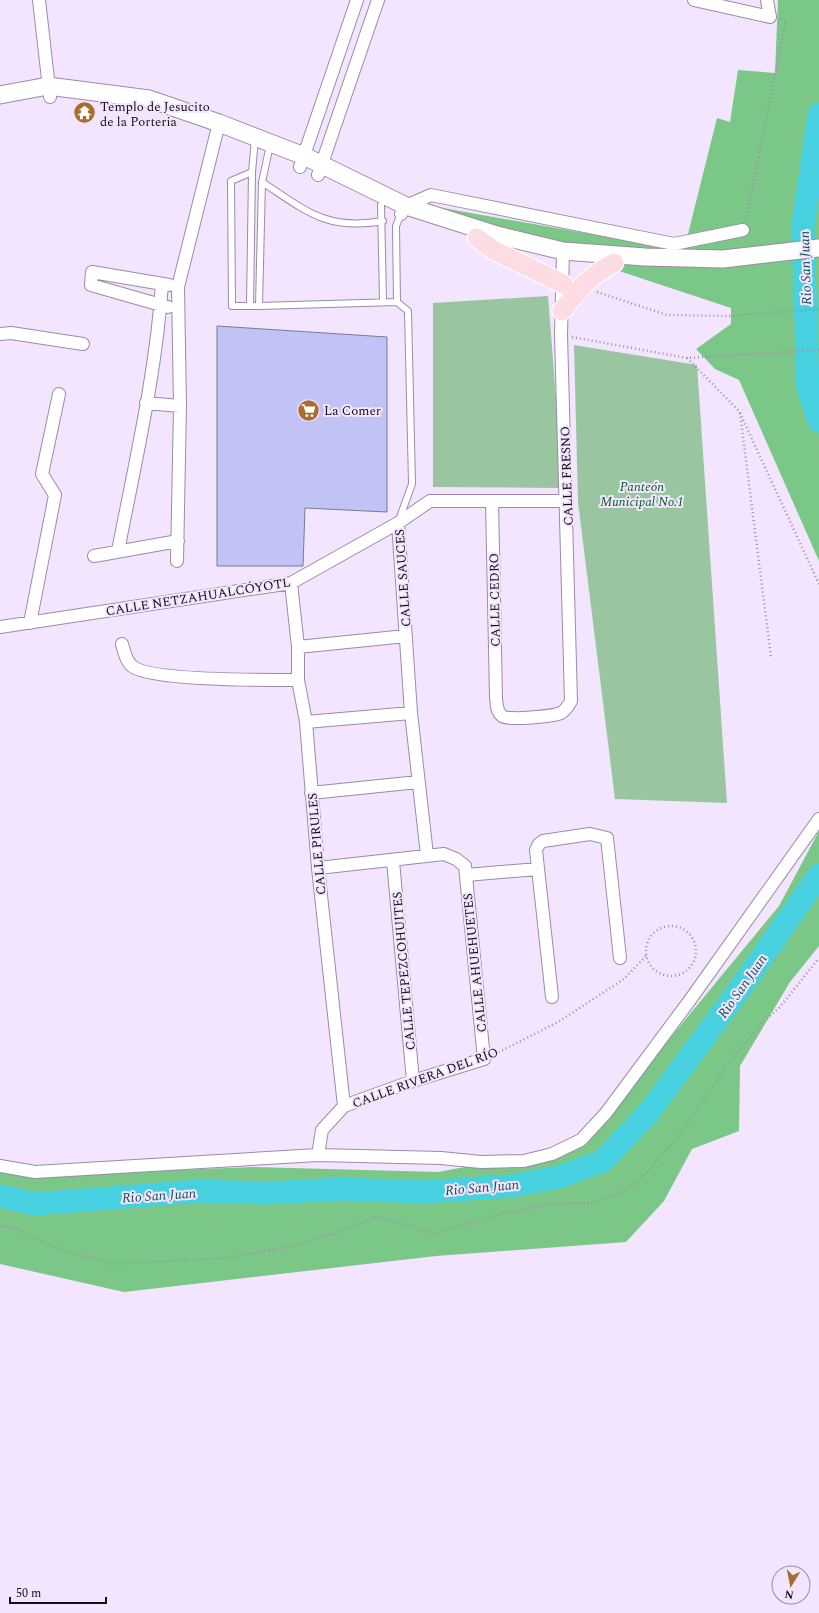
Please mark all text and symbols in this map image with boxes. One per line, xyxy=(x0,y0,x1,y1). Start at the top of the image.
place label: Templo de Jesucito de la Porteria xyxy=(100,97,210,132)
temple icon: Templo de Jesucito de la Porteria xyxy=(72,100,98,126)
water label: Rio San Juan xyxy=(794,230,817,305)
supermarket icon: La Comer xyxy=(295,397,321,423)
place label: La Comer xyxy=(324,401,381,421)
street label: CALLE FRESNO xyxy=(555,426,579,526)
park label: Panteón Municipal No.1 xyxy=(600,477,684,512)
street label: CALLE SAUCES xyxy=(390,528,416,628)
street label: CALLE CEDRO xyxy=(484,553,506,647)
street label: CALLE NETZAHUALCÓYOTL xyxy=(104,573,292,621)
street label: CALLE PIRULES xyxy=(303,792,331,896)
street label: CALLE TEPEZCOHUITES xyxy=(387,891,421,1051)
street label: CALLE AHUEHUETES xyxy=(458,892,492,1033)
water label: Rio San Juan xyxy=(712,949,773,1023)
street label: CALLE RIVERA DEL RÍO xyxy=(349,1042,501,1114)
water label: Rio San Juan xyxy=(444,1174,521,1201)
water label: Rio San Juan xyxy=(121,1182,197,1209)
north arrow xyxy=(771,1565,811,1605)
scale bar xyxy=(10,1579,106,1605)
text: 50 m xyxy=(16,1584,41,1603)
text: N xyxy=(783,1585,795,1604)

